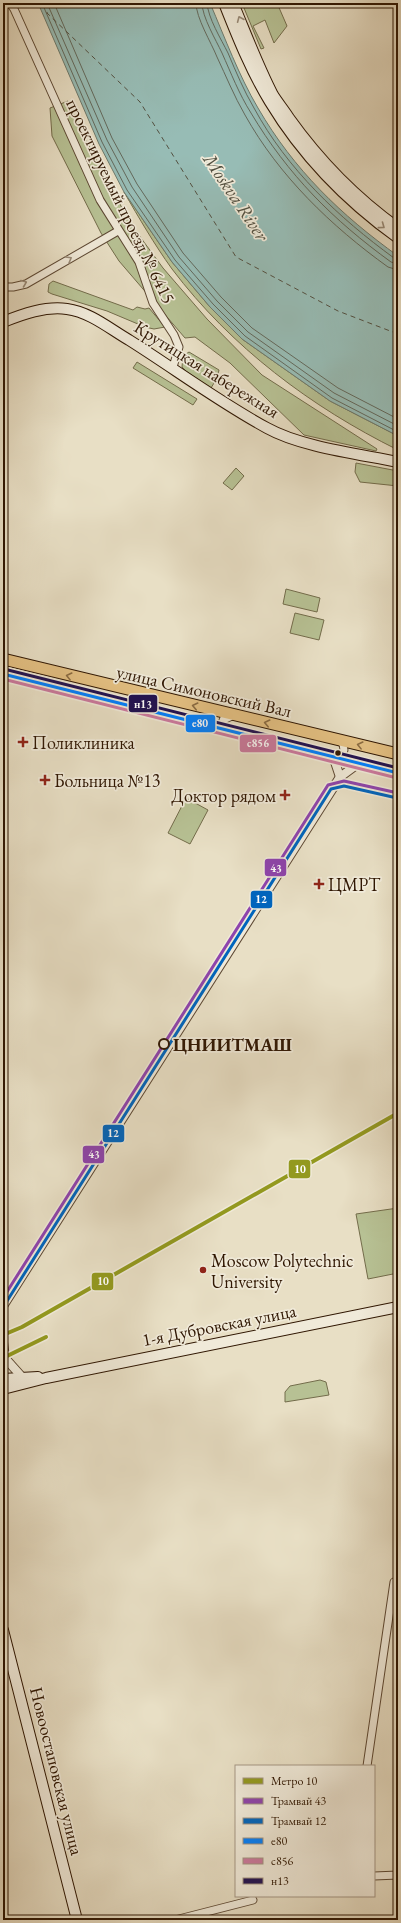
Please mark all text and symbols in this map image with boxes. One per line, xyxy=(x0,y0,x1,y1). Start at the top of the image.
one-way arrow xyxy=(236,16,244,23)
street label: проектируемый проезд № 6415 xyxy=(61,95,181,307)
water label: Moskva River xyxy=(197,147,275,246)
one-way arrow xyxy=(377,221,384,228)
one-way arrow xyxy=(65,256,72,264)
one-way arrow xyxy=(21,280,28,288)
street label: Крутицкая набережная xyxy=(130,315,284,423)
street label: улица Симоновский Вал xyxy=(114,660,294,722)
one-way arrow xyxy=(66,672,72,680)
line badge: н13 xyxy=(128,694,158,713)
text: н13 xyxy=(134,697,152,711)
one-way arrow xyxy=(192,703,198,711)
line badge: е80 xyxy=(185,714,216,733)
text: е80 xyxy=(192,716,208,730)
one-way arrow xyxy=(264,720,270,728)
place label: Поликлиника xyxy=(32,731,136,754)
line badge: с856 xyxy=(239,734,277,753)
marker: Поликлиника xyxy=(17,736,29,748)
text: с856 xyxy=(247,736,269,750)
one-way arrow xyxy=(357,741,364,750)
unlabelled marker xyxy=(333,748,343,758)
place label: Больница №13 xyxy=(54,769,161,792)
marker: Больница №13 xyxy=(39,774,51,786)
place label: Доктор рядом xyxy=(171,784,277,807)
marker: Доктор рядом xyxy=(279,789,291,801)
line badge: 43 xyxy=(264,858,287,877)
text: 43 xyxy=(270,861,282,875)
place label: ЦМРТ xyxy=(328,873,381,896)
marker: ЦМРТ xyxy=(313,878,325,890)
line badge: 12 xyxy=(250,890,273,909)
text: 12 xyxy=(255,892,267,906)
place label: ЦНИИТМАШ xyxy=(173,1033,292,1056)
marker: ЦНИИТМАШ xyxy=(158,1038,170,1050)
line badge: 12 xyxy=(102,1124,125,1143)
text: 12 xyxy=(107,1126,119,1140)
line badge: 43 xyxy=(82,1145,105,1164)
text: 43 xyxy=(88,1147,100,1161)
line badge: 10 xyxy=(288,1159,311,1179)
text: 10 xyxy=(294,1162,306,1176)
place label: Moscow Polytechnic University xyxy=(211,1249,353,1293)
marker: Moscow Polytechnic University xyxy=(198,1265,208,1275)
line badge: 10 xyxy=(91,1272,114,1291)
text: 10 xyxy=(97,1274,109,1288)
street label: 1-я Дубровская улица xyxy=(140,1299,299,1351)
street label: Новоостаповская улица xyxy=(25,1684,89,1858)
legend xyxy=(235,1765,375,1897)
text: Метро 10 xyxy=(271,1773,318,1789)
text: Трамвай 43 xyxy=(271,1793,326,1809)
text: Трамвай 12 xyxy=(271,1813,326,1829)
text: е80 xyxy=(271,1833,287,1849)
text: с856 xyxy=(271,1853,293,1869)
text: н13 xyxy=(271,1873,289,1889)

